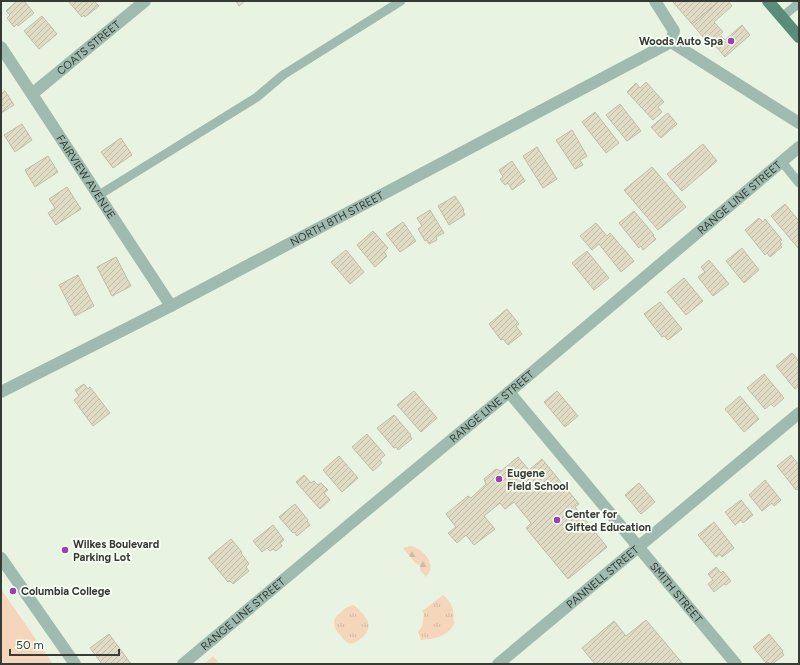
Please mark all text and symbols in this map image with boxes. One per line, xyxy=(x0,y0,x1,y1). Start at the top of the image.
street label: COATS STREET xyxy=(54,18,123,77)
place label: Woods Auto Spa xyxy=(639,35,723,48)
marker: Woods Auto Spa xyxy=(726,36,736,46)
street label: FAIRVIEW AVENUE xyxy=(54,132,118,221)
street label: RANGE LINE STREET xyxy=(695,158,784,237)
street label: NORTH 8TH STREET xyxy=(288,189,386,248)
street label: RANGE LINE STREET xyxy=(447,367,536,445)
place label: Eugene Field School xyxy=(507,467,569,493)
marker: Eugene Field School xyxy=(494,474,504,484)
place label: Center for Gifted Education xyxy=(565,508,651,534)
marker: Center for Gifted Education xyxy=(552,515,562,525)
place label: Wilkes Boulevard Parking Lot xyxy=(73,538,159,564)
street label: PANNELL STREET xyxy=(564,543,641,611)
marker: Wilkes Boulevard Parking Lot xyxy=(60,545,70,555)
street label: SMITH STREET xyxy=(647,559,705,625)
street label: RANGE LINE STREET xyxy=(198,575,287,653)
place label: Columbia College xyxy=(21,585,110,598)
marker: Columbia College xyxy=(8,586,18,596)
scale bar xyxy=(10,631,119,657)
text: 50 m xyxy=(16,638,44,652)

